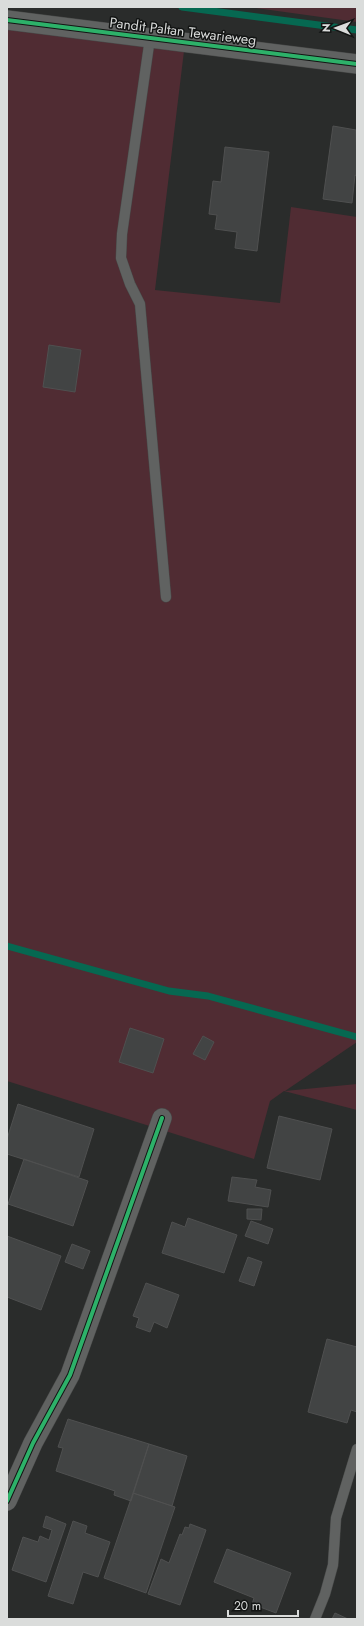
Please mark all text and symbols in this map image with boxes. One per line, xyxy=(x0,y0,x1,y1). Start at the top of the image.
north arrow xyxy=(316,8,356,48)
street label: Pandit Paltan Tewarieweg xyxy=(108,12,258,50)
text: N xyxy=(318,23,334,32)
scale bar xyxy=(228,1592,298,1618)
text: 20 m xyxy=(234,1597,261,1615)

